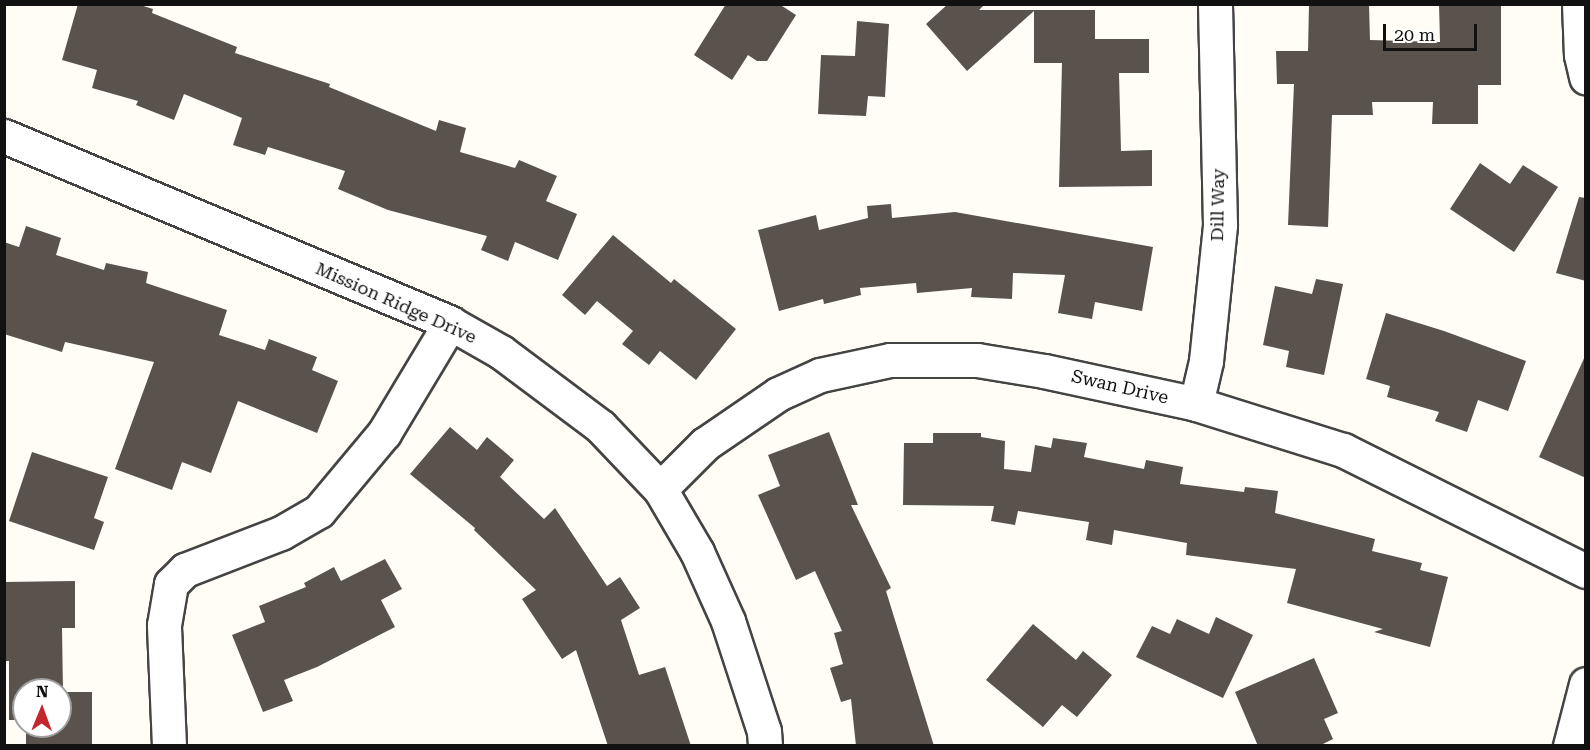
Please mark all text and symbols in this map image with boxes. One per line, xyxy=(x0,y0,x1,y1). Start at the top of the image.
scale bar xyxy=(1386,12,1480,50)
text: 20 m xyxy=(1394,24,1435,45)
street label: Dill Way xyxy=(1207,168,1229,242)
street label: Mission Ridge Drive xyxy=(312,258,480,348)
street label: Swan Drive xyxy=(1069,365,1171,409)
north arrow xyxy=(12,678,72,738)
text: N xyxy=(36,682,49,701)

